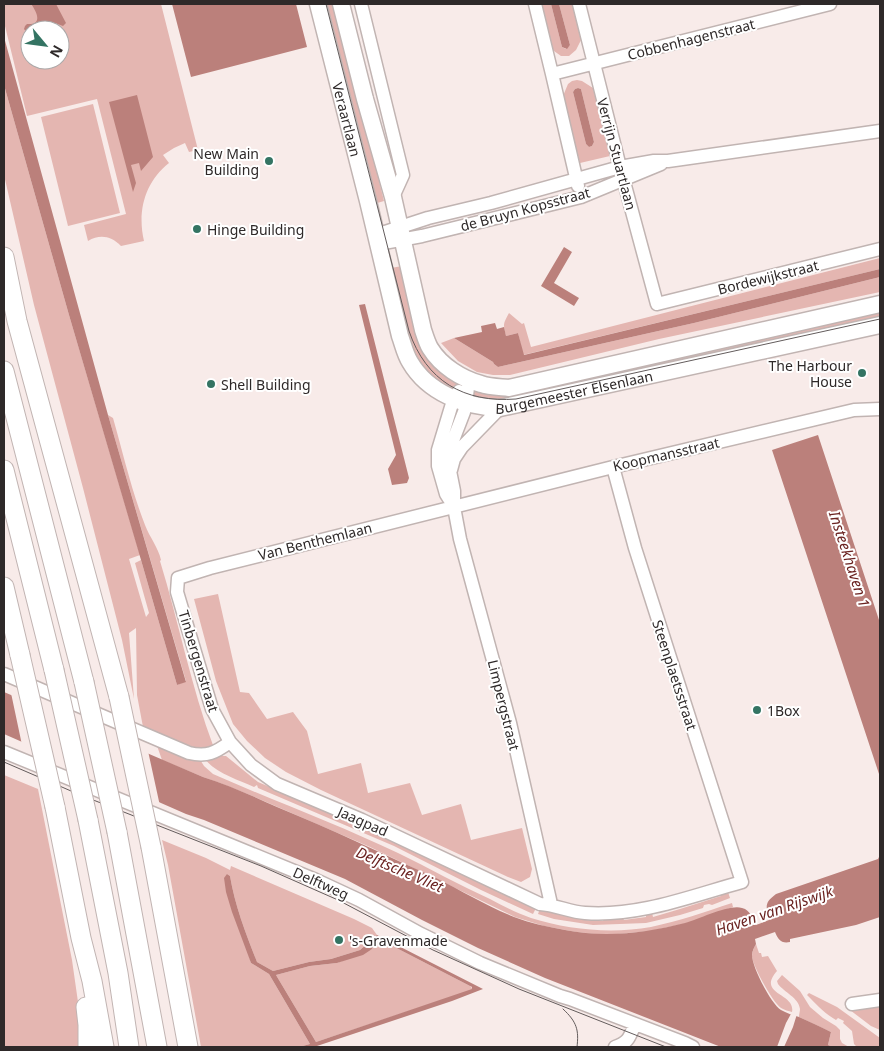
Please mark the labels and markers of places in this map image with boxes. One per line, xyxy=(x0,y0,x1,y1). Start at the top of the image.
place label: New Main Building xyxy=(193,144,259,179)
marker: New Main Building xyxy=(263,155,275,167)
place label: Hinge Building xyxy=(207,220,304,239)
marker: Hinge Building xyxy=(191,223,203,235)
place label: The Harbour House xyxy=(769,356,852,391)
marker: The Harbour House xyxy=(856,367,868,379)
place label: Shell Building xyxy=(221,375,311,394)
marker: Shell Building xyxy=(205,378,217,390)
place label: 1Box xyxy=(767,701,800,720)
marker: 1Box xyxy=(751,704,763,716)
place label: 's-Gravenmade xyxy=(349,931,448,950)
marker: 's-Gravenmade xyxy=(333,934,345,946)

